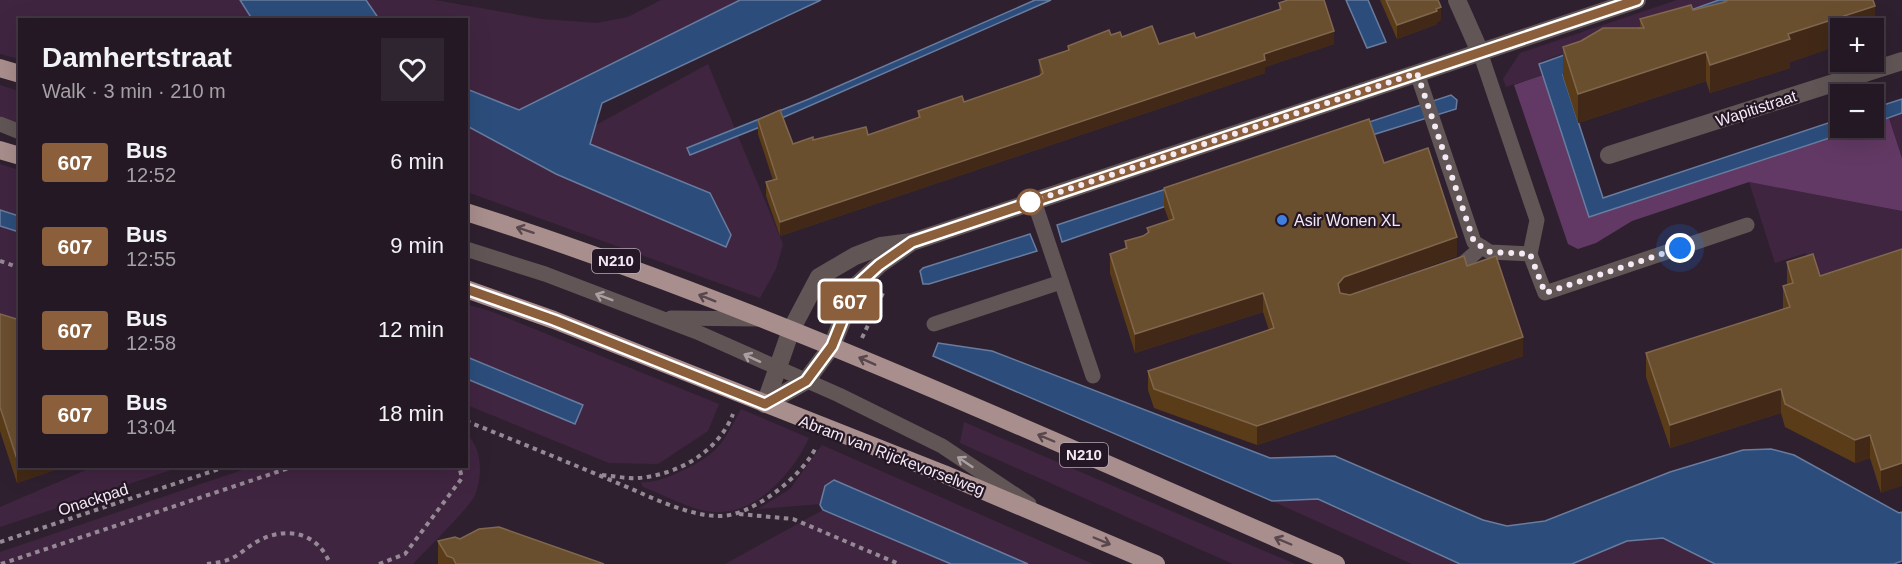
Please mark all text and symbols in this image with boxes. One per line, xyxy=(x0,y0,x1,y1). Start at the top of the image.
map controls xyxy=(1830,18,1884,138)
button: + xyxy=(1830,18,1884,72)
button: heart xyxy=(381,38,444,101)
text: Damhertstraat xyxy=(42,42,232,73)
text: Walk · 3 min · 210 m xyxy=(42,80,226,102)
button: − xyxy=(1830,84,1884,138)
street label: Wapitistraat xyxy=(1714,87,1799,130)
text: Bus xyxy=(126,138,168,163)
text: 6 min xyxy=(390,149,444,174)
text: 607 xyxy=(57,151,93,174)
text: 12:52 xyxy=(126,164,176,186)
unlabelled marker xyxy=(1017,189,1043,215)
place label: Asir Wonen XL xyxy=(1294,212,1401,229)
marker: Asir Wonen XL xyxy=(1275,213,1289,227)
text: Bus xyxy=(126,222,168,247)
one-way arrow xyxy=(516,224,535,235)
text: 9 min xyxy=(390,233,444,258)
your location xyxy=(1665,233,1695,263)
text: 607 xyxy=(57,235,93,258)
text: 12:55 xyxy=(126,248,176,270)
road number: N210 xyxy=(592,249,640,273)
line badge: 607 xyxy=(816,282,884,320)
text: 607 xyxy=(832,290,868,313)
one-way arrow xyxy=(595,291,614,302)
one-way arrow xyxy=(699,291,717,302)
text: Bus xyxy=(126,306,168,331)
text: 12 min xyxy=(378,317,444,342)
text: 607 xyxy=(57,319,93,342)
text: 12:58 xyxy=(126,332,176,354)
one-way arrow xyxy=(744,352,762,364)
one-way arrow xyxy=(858,355,877,366)
text: Bus xyxy=(126,390,168,415)
text: 18 min xyxy=(378,401,444,426)
text: 607 xyxy=(57,403,93,426)
street label: Abram van Rijckevorselweg xyxy=(797,412,987,499)
text: 13:04 xyxy=(126,416,176,438)
one-way arrow xyxy=(1037,432,1055,443)
road number: N210 xyxy=(1060,443,1108,467)
one-way arrow xyxy=(957,456,974,468)
street label: Onackpad xyxy=(56,480,130,519)
one-way arrow xyxy=(1274,535,1292,546)
one-way arrow xyxy=(1093,536,1111,547)

